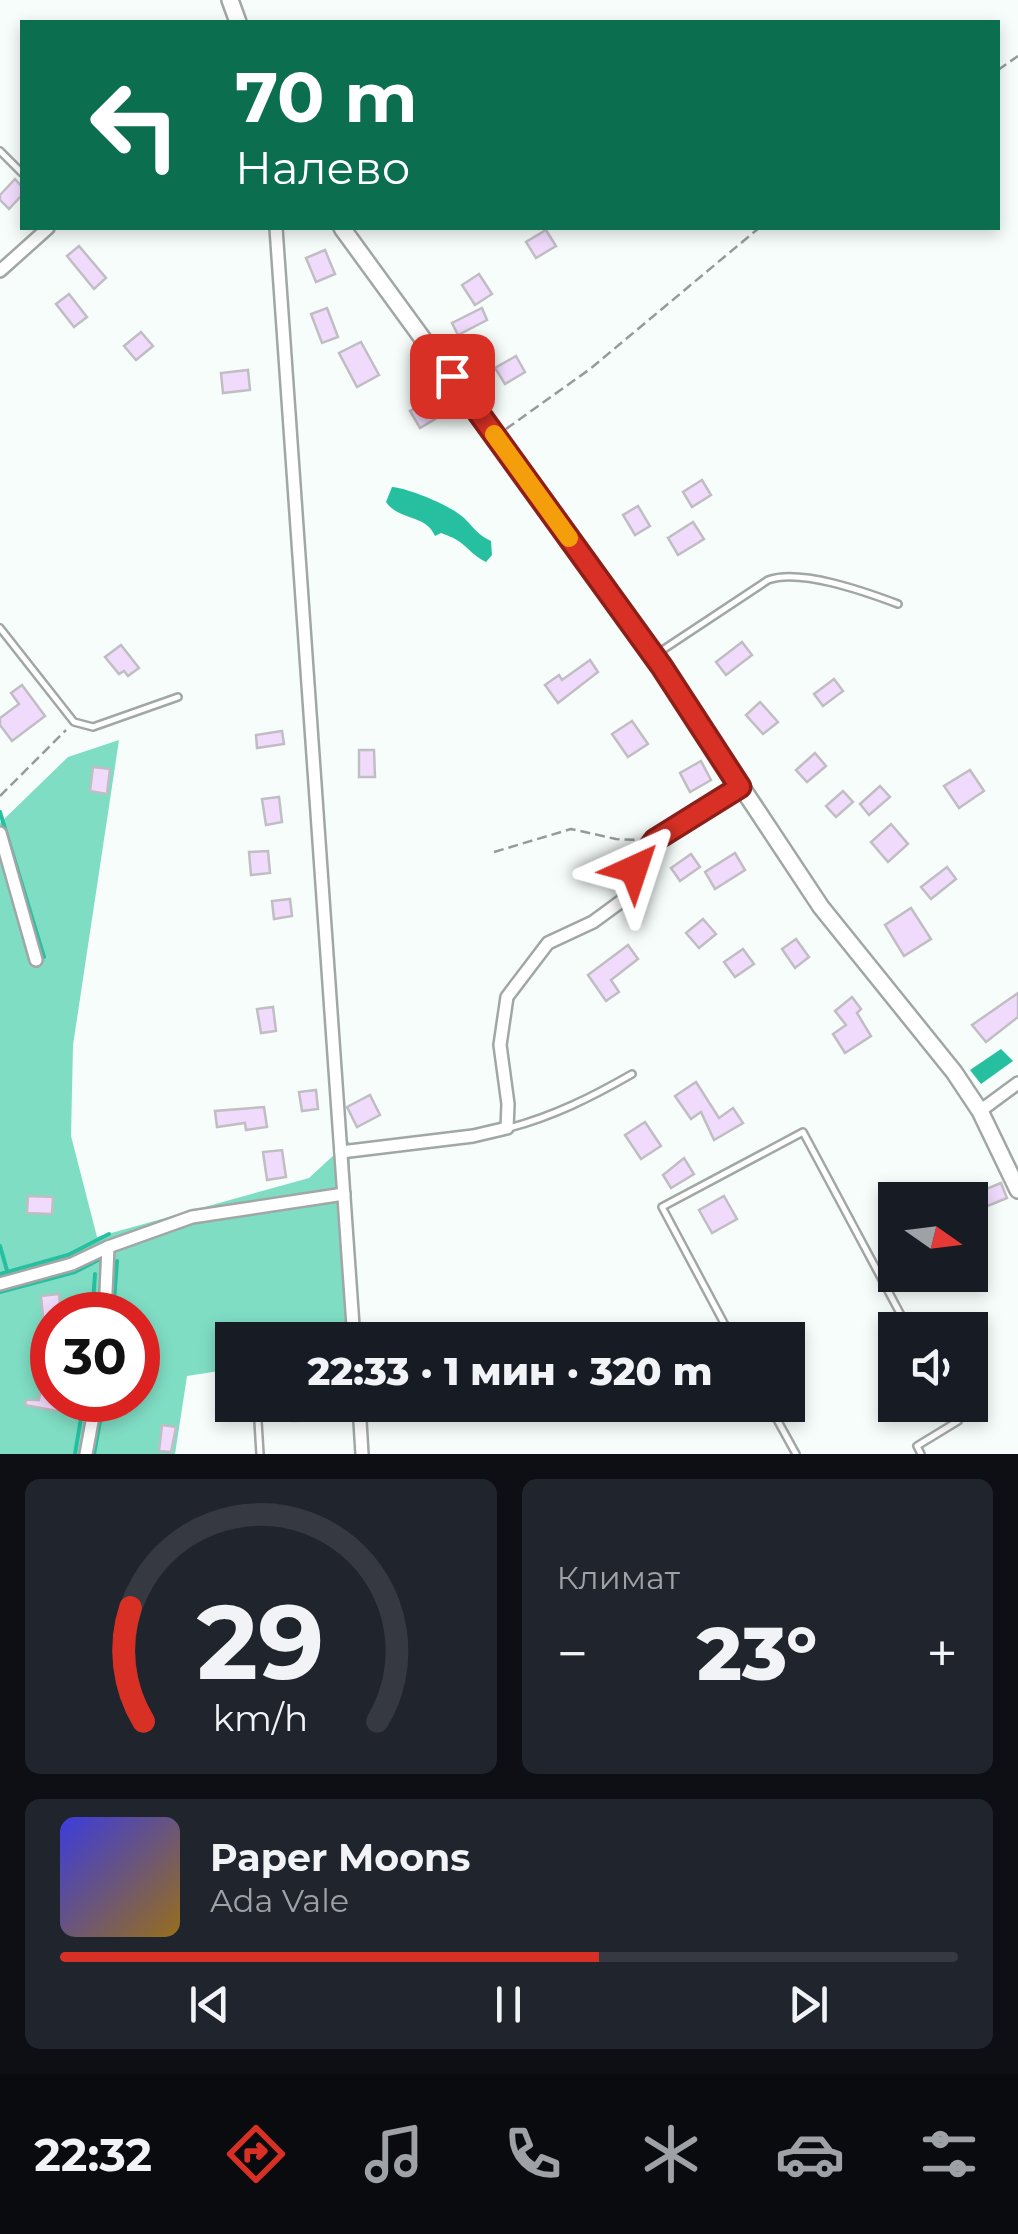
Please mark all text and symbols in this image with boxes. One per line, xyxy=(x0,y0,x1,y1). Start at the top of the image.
text: 70 m xyxy=(235,54,418,140)
icon: left xyxy=(70,60,200,190)
text: Налево xyxy=(235,140,410,195)
pin xyxy=(410,334,495,419)
icon: arrive xyxy=(425,349,480,404)
position arrow xyxy=(582,817,686,921)
north arrow xyxy=(878,1182,988,1292)
map controls xyxy=(878,1182,988,1422)
speed limit sign: 30 xyxy=(30,1292,160,1422)
button: sound xyxy=(878,1312,988,1422)
text: 22:33 · 1 мин · 320 m xyxy=(308,1348,712,1395)
text: Климат xyxy=(557,1558,680,1597)
text: 29 xyxy=(197,1578,325,1705)
text: 23° xyxy=(697,1607,817,1699)
text: − xyxy=(557,1620,588,1687)
text: + xyxy=(926,1620,958,1687)
text: km/h xyxy=(213,1696,308,1740)
text: Paper Moons xyxy=(210,1834,471,1881)
text: Ada Vale xyxy=(210,1881,349,1920)
icon: previous xyxy=(182,1977,237,2032)
icon: pause xyxy=(481,1977,536,2032)
icon: next xyxy=(781,1977,836,2032)
icon: directions xyxy=(221,2119,291,2189)
icon: music xyxy=(359,2119,429,2189)
icon: phone xyxy=(498,2119,568,2189)
icon: climate xyxy=(636,2119,706,2189)
icon: car xyxy=(775,2119,845,2189)
icon: filters xyxy=(914,2119,984,2189)
text: 22:32 xyxy=(34,2127,152,2182)

